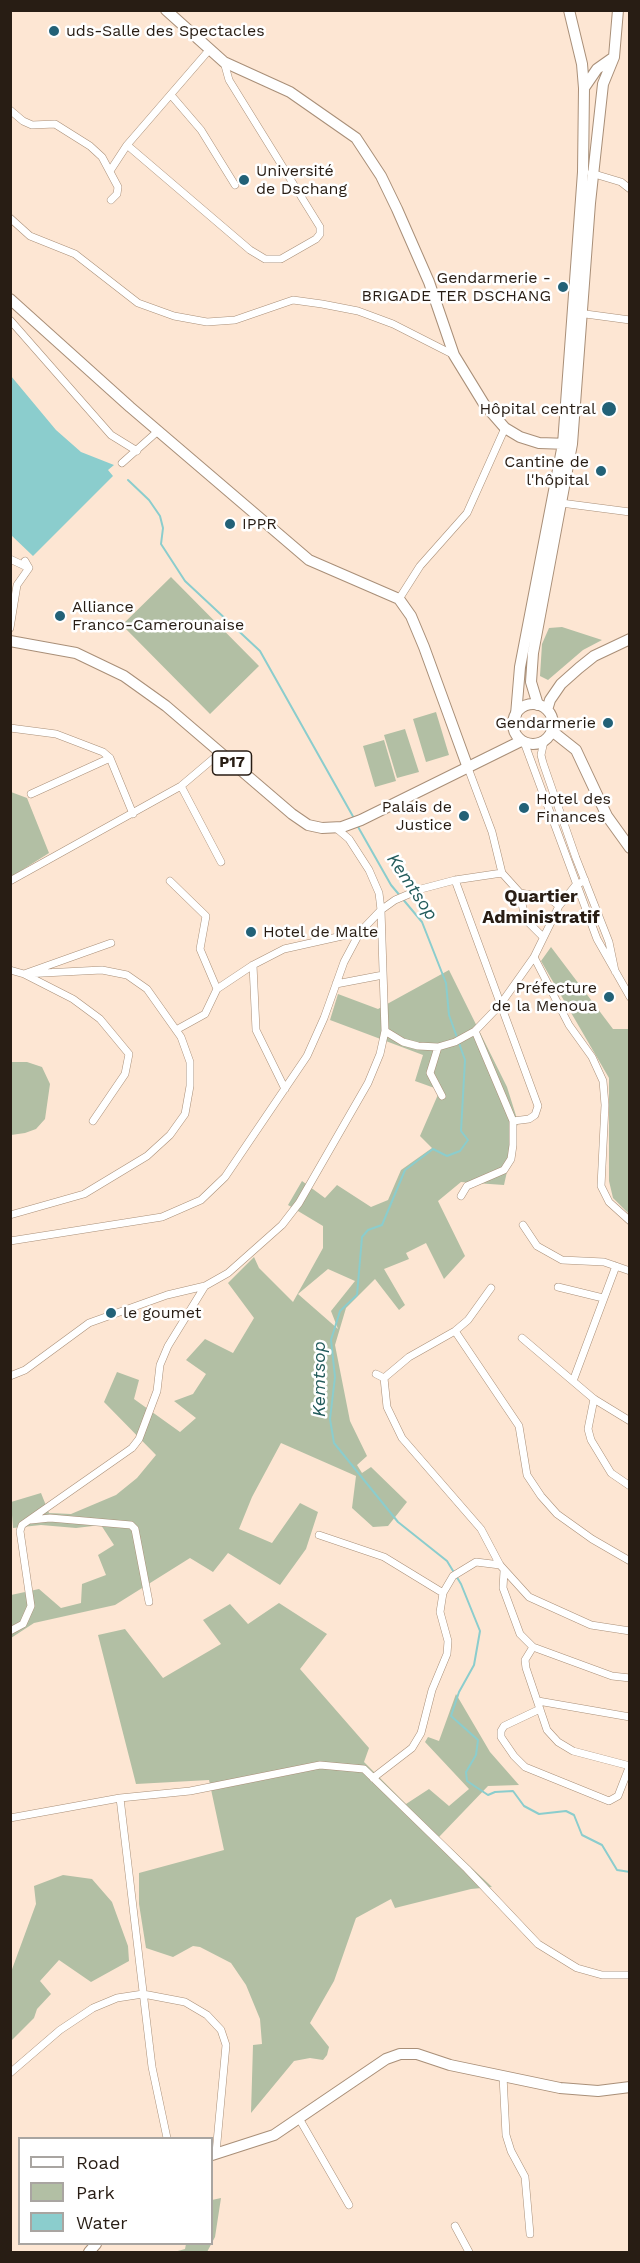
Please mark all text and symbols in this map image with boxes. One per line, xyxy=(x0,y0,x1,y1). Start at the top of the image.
place label: uds-Salle des Spectacles xyxy=(66,21,265,41)
marker: uds-Salle des Spectacles xyxy=(47,24,61,38)
place label: Université de Dschang xyxy=(256,161,347,199)
marker: Université de Dschang xyxy=(237,173,251,187)
place label: Gendarmerie - BRIGADE TER DSCHANG xyxy=(361,268,551,306)
marker: Gendarmerie - BRIGADE TER DSCHANG xyxy=(556,280,570,294)
place label: Hôpital central xyxy=(479,399,596,419)
marker: Hôpital central xyxy=(600,400,618,418)
place label: Cantine de l'hôpital xyxy=(504,452,589,490)
marker: Cantine de l'hôpital xyxy=(594,464,608,478)
place label: IPPR xyxy=(242,514,277,534)
marker: IPPR xyxy=(223,517,237,531)
place label: Alliance Franco-Camerounaise xyxy=(72,597,244,635)
marker: Alliance Franco-Camerounaise xyxy=(53,609,67,623)
place label: Gendarmerie xyxy=(495,713,596,733)
marker: Gendarmerie xyxy=(601,716,615,730)
road number: P17 xyxy=(212,751,252,775)
place label: Hotel des Finances xyxy=(536,789,611,827)
place label: Palais de Justice xyxy=(382,797,452,835)
marker: Hotel des Finances xyxy=(517,801,531,815)
marker: Palais de Justice xyxy=(457,809,471,823)
water label: Kemtsop xyxy=(382,850,442,924)
district label: Quartier Administratif xyxy=(482,886,600,928)
place label: Hotel de Malte xyxy=(263,922,378,942)
marker: Hotel de Malte xyxy=(244,925,258,939)
place label: Préfecture de la Menoua xyxy=(492,978,597,1016)
marker: Préfecture de la Menoua xyxy=(602,990,616,1004)
place label: le goumet xyxy=(123,1303,202,1323)
marker: le goumet xyxy=(104,1306,118,1320)
water label: Kemtsop xyxy=(309,1341,331,1417)
legend xyxy=(18,2137,213,2245)
text: Road xyxy=(76,2152,120,2173)
text: Park xyxy=(76,2182,115,2203)
text: Water xyxy=(76,2212,128,2233)

